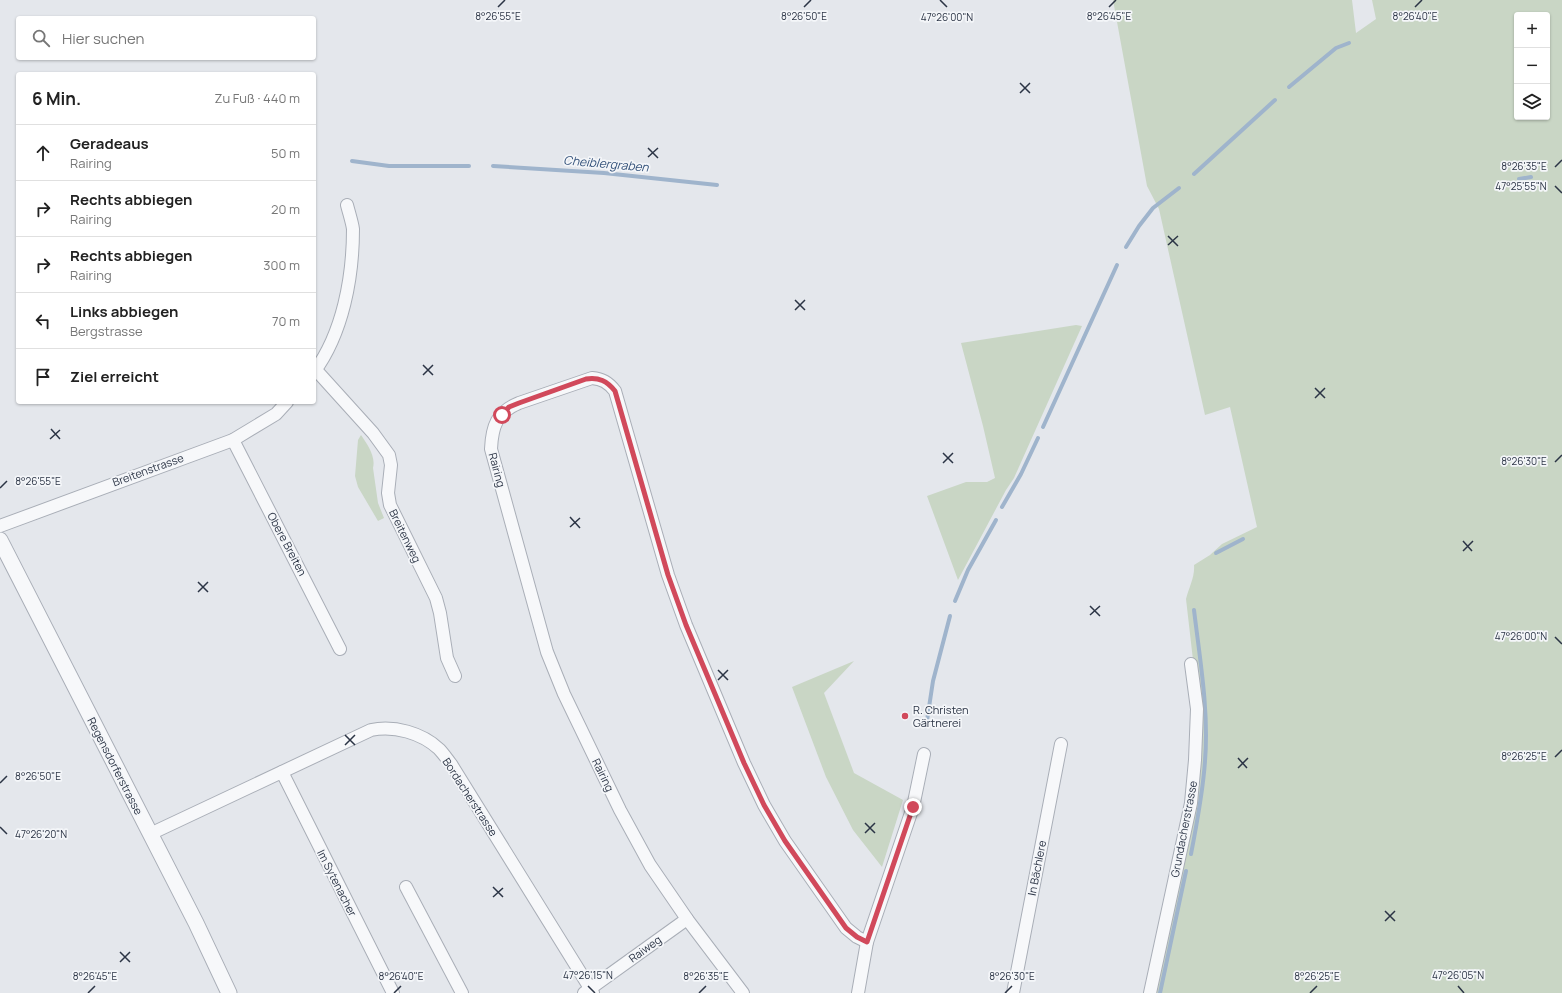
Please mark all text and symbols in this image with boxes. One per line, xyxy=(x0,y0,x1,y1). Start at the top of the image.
text: 8°26'55"E xyxy=(475,9,521,23)
text: 8°26'50"E xyxy=(781,9,827,23)
text: 8°26'45"E xyxy=(1087,9,1132,23)
text: 8°26'40"E xyxy=(1393,9,1438,23)
text: 47°26'00"N xyxy=(921,10,973,24)
map controls xyxy=(1514,12,1550,120)
button: + xyxy=(1514,12,1550,48)
search box xyxy=(16,16,316,60)
icon: search xyxy=(30,27,52,49)
text: Hier suchen xyxy=(62,28,144,49)
button: − xyxy=(1514,48,1550,84)
button: layers xyxy=(1514,84,1550,120)
text: 6 Min. xyxy=(32,87,81,110)
text: Zu Fuß · 440 m xyxy=(214,89,300,107)
text: Geradeaus xyxy=(70,133,149,154)
icon: ahead xyxy=(32,142,54,164)
text: 50 m xyxy=(271,144,300,162)
water label: Cheiblergraben xyxy=(563,151,650,176)
text: Rairing xyxy=(70,154,112,172)
text: 8°26'35"E xyxy=(1501,159,1547,173)
text: 47°25'55"N xyxy=(1495,179,1547,193)
text: Rechts abbiegen xyxy=(70,189,192,210)
icon: right xyxy=(32,198,54,220)
text: 20 m xyxy=(271,200,300,218)
text: Rairing xyxy=(70,210,112,228)
text: Rechts abbiegen xyxy=(70,245,192,266)
icon: right xyxy=(32,254,54,276)
text: 300 m xyxy=(263,256,300,274)
text: Rairing xyxy=(70,266,112,284)
text: Links abbiegen xyxy=(70,301,178,322)
icon: left xyxy=(32,310,54,332)
text: 70 m xyxy=(272,312,300,330)
text: Bergstrasse xyxy=(70,322,143,340)
icon: arrive xyxy=(32,366,54,388)
text: Ziel erreicht xyxy=(70,366,159,387)
route start xyxy=(493,406,511,424)
street label: Breitenstrasse xyxy=(110,450,186,489)
street label: Rairing xyxy=(486,451,509,489)
text: 8°26'30"E xyxy=(1501,454,1547,468)
text: 8°26'55"E xyxy=(15,474,61,488)
street label: Breitenweg xyxy=(386,507,425,565)
street label: Obere Breiten xyxy=(264,509,310,578)
text: 47°26'00"N xyxy=(1495,629,1547,643)
place label: R. Christen Gärtnerei xyxy=(913,702,969,730)
marker: R. Christen Gärtnerei xyxy=(900,711,910,721)
street label: Regensdorferstrasse xyxy=(84,715,147,817)
text: 8°26'25"E xyxy=(1501,749,1547,763)
street label: Bordacherstrasse xyxy=(439,755,502,839)
street label: Rairing xyxy=(589,756,618,794)
text: 8°26'50"E xyxy=(15,769,61,783)
street label: Grundacherstrasse xyxy=(1167,779,1200,879)
route end xyxy=(904,798,922,816)
text: 47°26'20"N xyxy=(15,827,67,841)
street label: In Bächlere xyxy=(1024,838,1049,897)
street label: Im Sytenacher xyxy=(314,847,361,919)
street label: Raiweg xyxy=(625,932,664,965)
text: 47°26'15"N xyxy=(563,968,613,982)
text: 47°26'05"N xyxy=(1432,968,1484,982)
text: 8°26'45"E xyxy=(73,969,118,983)
text: 8°26'40"E xyxy=(379,969,424,983)
text: 8°26'35"E xyxy=(683,969,729,983)
text: 8°26'30"E xyxy=(989,969,1035,983)
text: 8°26'25"E xyxy=(1294,969,1340,983)

